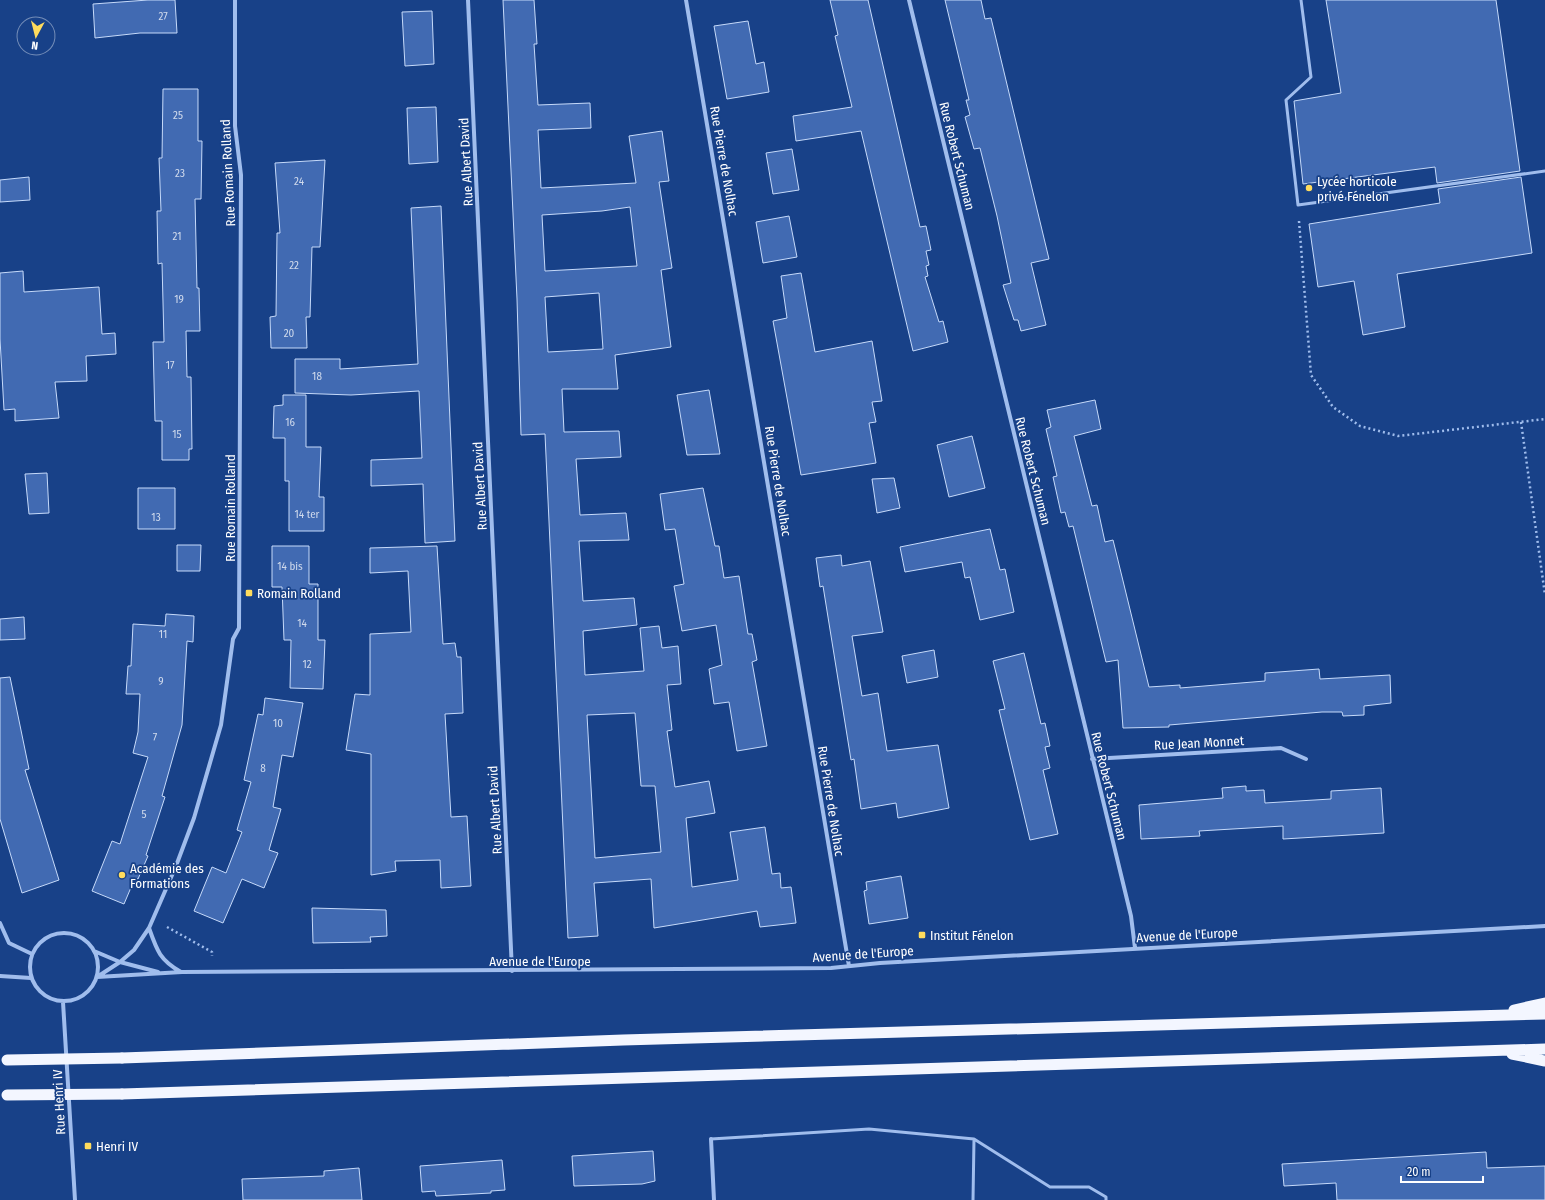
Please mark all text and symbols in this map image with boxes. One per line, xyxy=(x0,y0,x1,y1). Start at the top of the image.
house number: 27 xyxy=(158,10,168,23)
north arrow xyxy=(16,16,56,56)
text: N xyxy=(31,39,39,52)
street label: Rue Robert Schuman xyxy=(936,100,978,212)
street label: Rue Pierre de Nolhac xyxy=(707,105,741,218)
house number: 25 xyxy=(173,109,183,122)
street label: Rue Albert David xyxy=(456,117,476,207)
street label: Rue Romain Rolland xyxy=(218,119,238,227)
house number: 23 xyxy=(175,167,185,180)
place label: Lycée horticole privé Fénelon xyxy=(1317,174,1397,204)
house number: 24 xyxy=(294,175,305,188)
marker: Lycée horticole privé Fénelon xyxy=(1304,183,1314,193)
house number: 21 xyxy=(173,230,181,243)
house number: 22 xyxy=(289,259,299,272)
house number: 19 xyxy=(174,293,184,306)
house number: 20 xyxy=(284,327,295,340)
house number: 17 xyxy=(166,359,175,372)
house number: 18 xyxy=(312,370,322,383)
street label: Rue Robert Schuman xyxy=(1012,415,1054,527)
house number: 16 xyxy=(285,416,295,429)
street label: Rue Pierre de Nolhac xyxy=(762,425,794,538)
house number: 15 xyxy=(172,428,182,441)
street label: Rue Albert David xyxy=(470,441,490,531)
street label: Rue Romain Rolland xyxy=(223,454,238,562)
house number: 14 ter xyxy=(295,508,320,521)
house number: 13 xyxy=(151,511,161,524)
house number: 14 bis xyxy=(277,560,303,573)
place label: Romain Rolland xyxy=(257,586,341,601)
marker: Romain Rolland xyxy=(244,588,254,598)
house number: 14 xyxy=(297,617,307,630)
house number: 11 xyxy=(159,628,167,641)
house number: 12 xyxy=(302,658,312,671)
house number: 9 xyxy=(158,675,164,688)
house number: 10 xyxy=(273,717,283,730)
street label: Rue Robert Schuman xyxy=(1088,730,1130,842)
house number: 7 xyxy=(153,731,158,744)
street label: Rue Jean Monnet xyxy=(1154,733,1245,753)
street label: Rue Pierre de Nolhac xyxy=(815,745,847,858)
house number: 8 xyxy=(260,762,266,775)
street label: Rue Albert David xyxy=(485,765,505,855)
house number: 5 xyxy=(141,808,147,821)
place label: Académie des Formations xyxy=(130,861,204,891)
marker: Académie des Formations xyxy=(117,870,127,880)
street label: Avenue de l'Europe xyxy=(1136,925,1238,945)
place label: Institut Fénelon xyxy=(930,928,1014,943)
marker: Institut Fénelon xyxy=(917,930,927,940)
street label: Avenue de l'Europe xyxy=(812,943,914,965)
street label: Avenue de l'Europe xyxy=(489,954,591,969)
street label: Rue Henri IV xyxy=(50,1069,68,1135)
place label: Henri IV xyxy=(96,1139,138,1154)
marker: Henri IV xyxy=(83,1141,93,1151)
scale bar xyxy=(1401,1158,1483,1184)
text: 20 m xyxy=(1407,1165,1431,1179)

